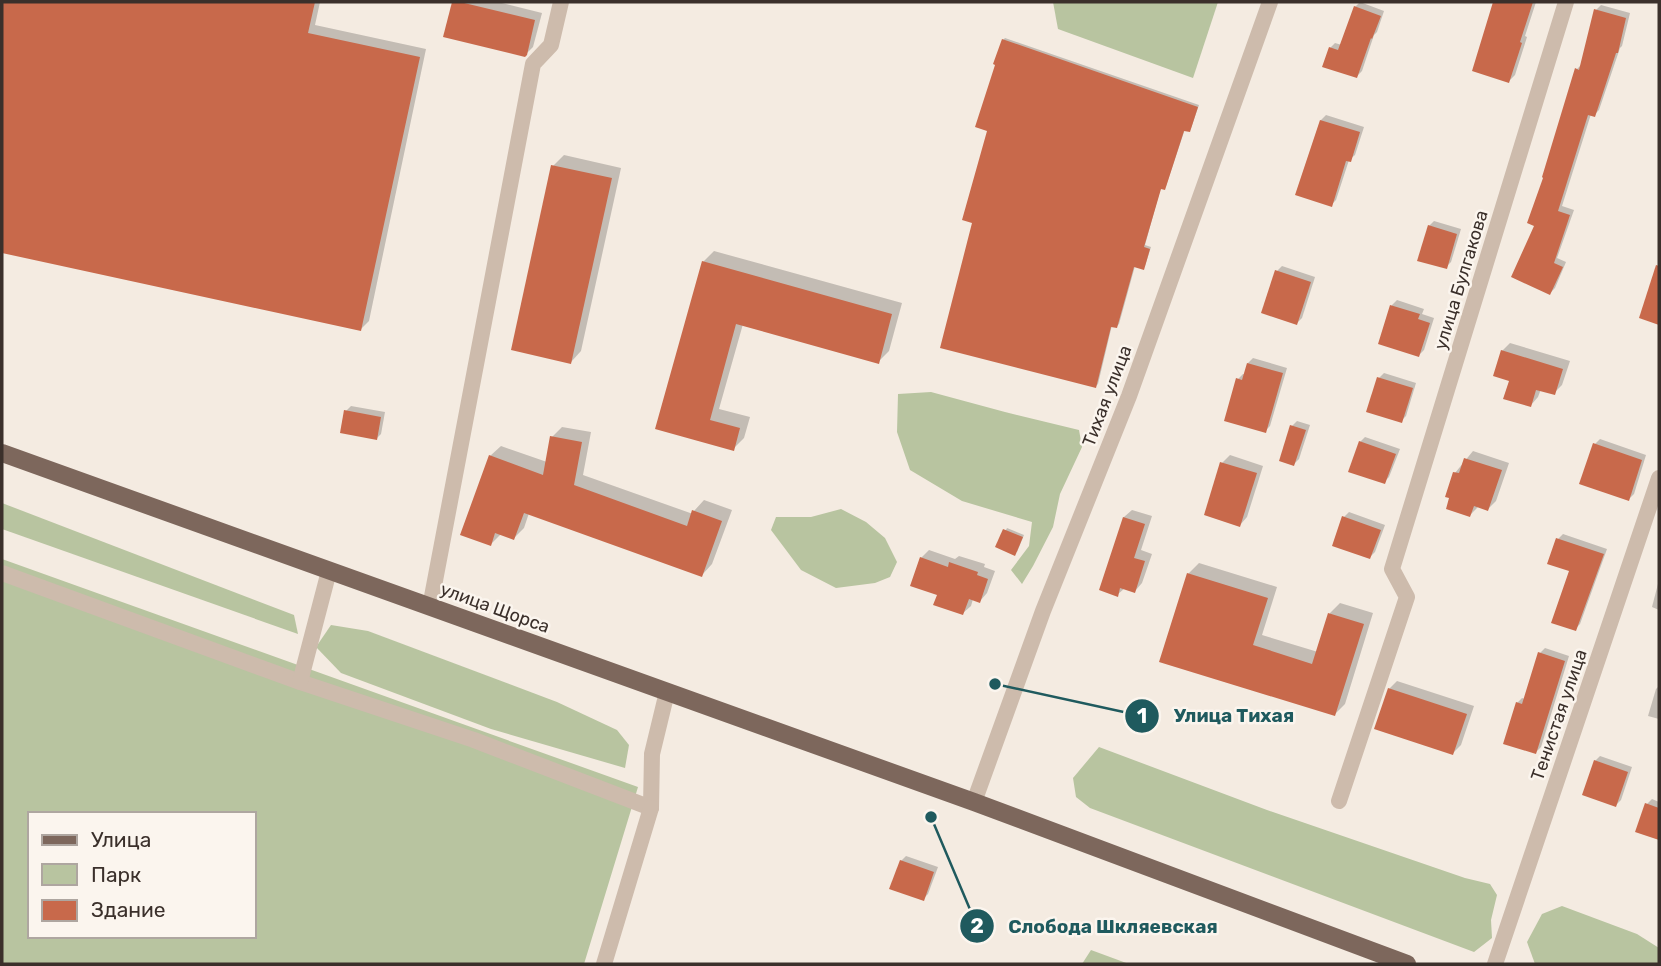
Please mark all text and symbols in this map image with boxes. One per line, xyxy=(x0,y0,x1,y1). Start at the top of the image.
street label: улица Булгакова xyxy=(1429,208,1493,352)
street label: Тихая улица xyxy=(1078,342,1136,450)
street label: улица Щорса xyxy=(437,578,553,638)
street label: Тенистая улица xyxy=(1526,646,1592,784)
callout: Улица Тихая xyxy=(1125,696,1308,736)
text: 1 xyxy=(1137,703,1147,728)
text: Улица Тихая xyxy=(1174,704,1294,727)
legend xyxy=(28,812,256,938)
text: Улица xyxy=(91,827,151,852)
text: Парк xyxy=(91,862,141,887)
text: Здание xyxy=(91,897,166,922)
callout: Слобода Шкляевская xyxy=(959,906,1232,946)
text: 2 xyxy=(970,913,984,938)
text: Слобода Шкляевская xyxy=(1008,915,1218,938)

